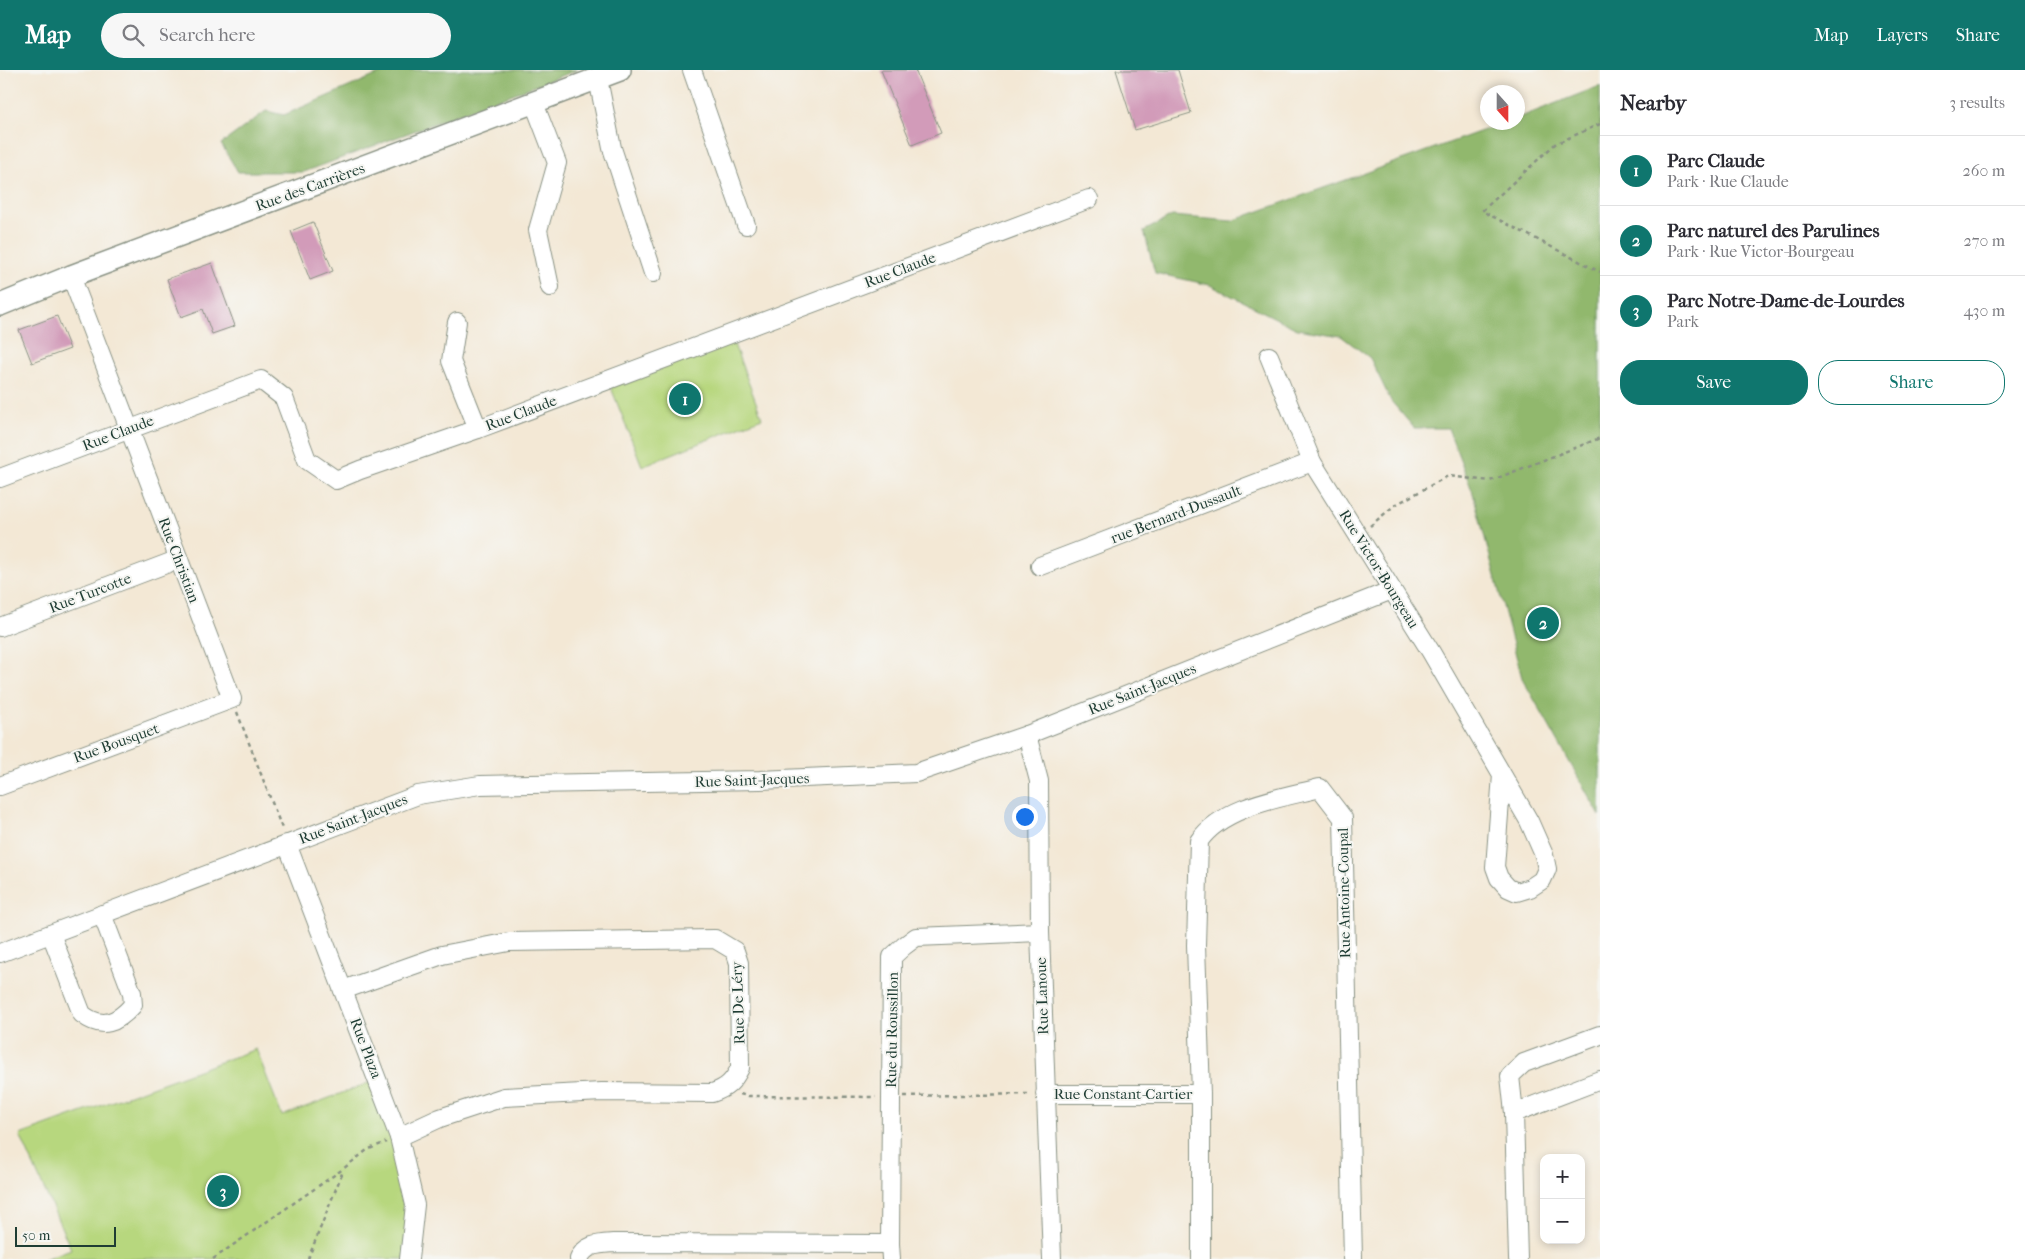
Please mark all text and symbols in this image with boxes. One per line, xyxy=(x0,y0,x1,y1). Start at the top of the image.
search box xyxy=(101,13,451,58)
text: Map xyxy=(25,21,71,49)
icon: search xyxy=(119,21,147,49)
text: Search here xyxy=(159,24,255,46)
text: Map xyxy=(1814,25,1848,46)
text: Layers xyxy=(1876,25,1928,46)
text: Share xyxy=(1956,25,2000,46)
north arrow xyxy=(1480,85,1525,130)
text: Nearby xyxy=(1620,91,1686,115)
text: 3 results xyxy=(1949,93,2005,112)
text: Parc Claude xyxy=(1667,150,1765,172)
street label: Rue des Carrières xyxy=(253,159,367,215)
text: 1 xyxy=(1633,161,1639,180)
text: 260 m xyxy=(1963,161,2005,180)
text: Park · Rue Claude xyxy=(1667,172,1789,191)
text: Parc naturel des Parulines xyxy=(1667,220,1880,242)
text: 2 xyxy=(1632,231,1640,250)
text: 270 m xyxy=(1964,231,2005,250)
text: Park · Rue Victor-Bourgeau xyxy=(1667,242,1854,261)
street label: Rue Claude xyxy=(862,248,939,292)
text: Parc Notre-Dame-de-Lourdes xyxy=(1667,290,1905,312)
text: 3 xyxy=(1633,301,1639,320)
text: 430 m xyxy=(1963,301,2005,320)
text: Park xyxy=(1667,312,1699,331)
button: Save xyxy=(1620,360,1808,405)
button: Share xyxy=(1818,360,2005,405)
pin: 1 xyxy=(669,380,701,418)
street label: Rue Claude xyxy=(483,391,560,435)
street label: Rue Claude xyxy=(80,411,157,455)
street label: rue Bernard-Dussault xyxy=(1108,481,1245,547)
street label: Rue Victor-Bourgeau xyxy=(1335,506,1423,632)
street label: Rue Christian xyxy=(154,515,204,606)
street label: Rue Turcotte xyxy=(46,569,134,617)
pin: 2 xyxy=(1527,604,1559,642)
street label: Rue Saint-Jacques xyxy=(1085,659,1199,719)
street label: Rue Bousquet xyxy=(71,719,162,767)
street label: Rue Saint-Jacques xyxy=(694,769,810,791)
street label: Rue Saint-Jacques xyxy=(296,790,410,848)
your location xyxy=(1012,804,1038,830)
street label: Rue Antoine-Coupal xyxy=(1334,828,1354,958)
street label: Rue Lanoue xyxy=(1032,956,1052,1035)
street label: Rue De Léry xyxy=(728,960,748,1045)
street label: Rue du Roussillon xyxy=(882,972,902,1088)
street label: Rue Plaza xyxy=(346,1015,386,1082)
street label: Rue Constant-Cartier xyxy=(1054,1085,1193,1103)
map controls xyxy=(1540,1154,1585,1244)
button: + xyxy=(1540,1154,1585,1199)
pin: 3 xyxy=(207,1172,239,1210)
button: − xyxy=(1540,1199,1585,1244)
scale bar xyxy=(15,1224,116,1247)
text: 50 m xyxy=(22,1227,50,1244)

